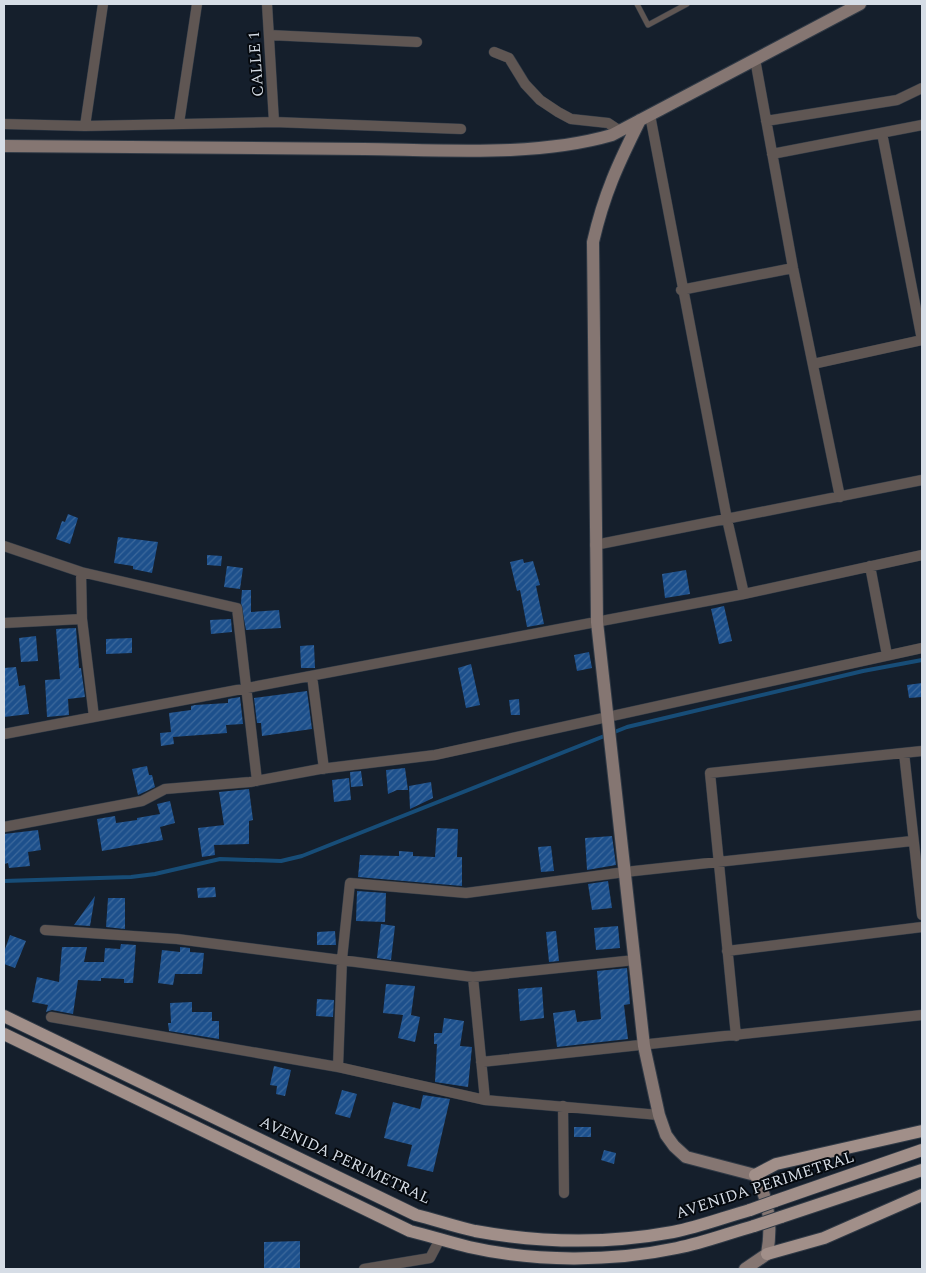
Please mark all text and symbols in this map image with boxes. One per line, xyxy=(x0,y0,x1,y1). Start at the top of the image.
street label: CALLE 1 xyxy=(242,30,270,98)
street label: AVENIDA PERIMETRAL xyxy=(255,1110,435,1210)
street label: AVENIDA PERIMETRAL xyxy=(673,1145,857,1225)

